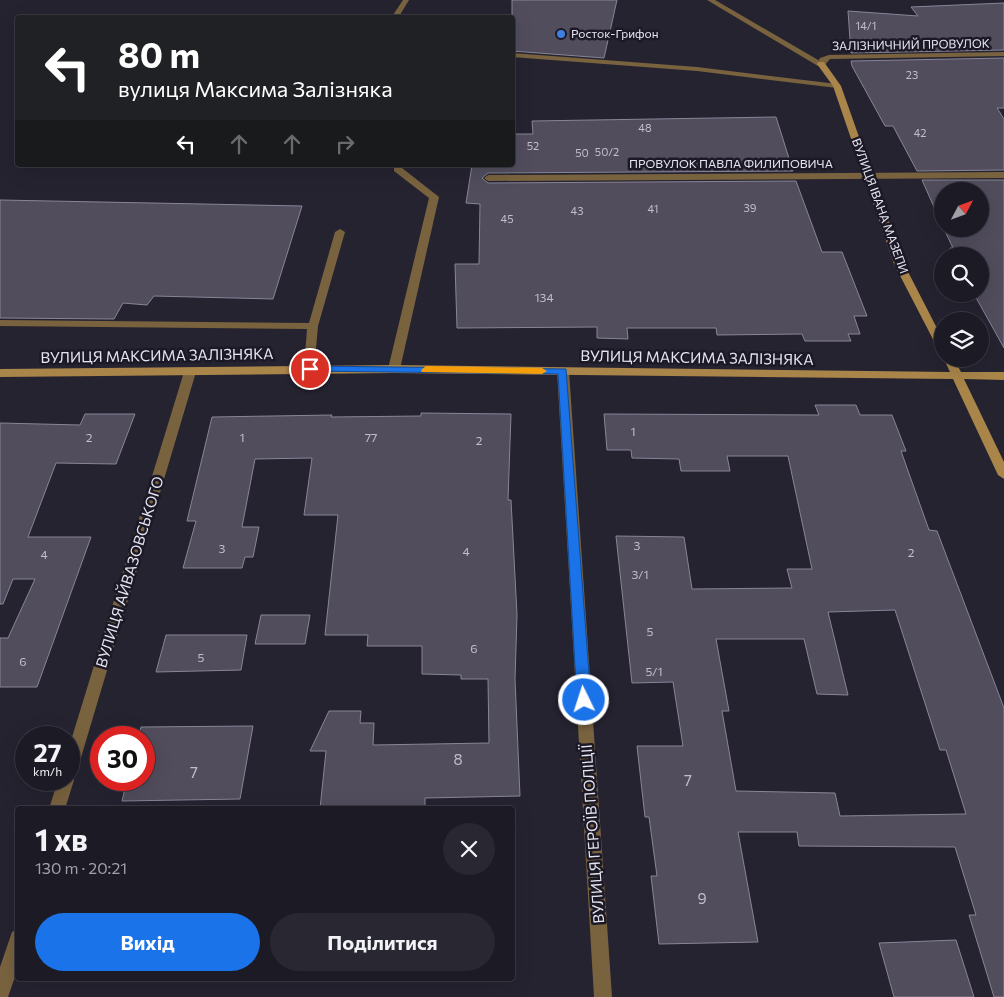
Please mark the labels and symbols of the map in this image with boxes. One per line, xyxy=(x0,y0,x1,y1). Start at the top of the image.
house number: 14/1 xyxy=(856,19,876,32)
place label: Росток-Грифон xyxy=(571,26,659,40)
marker: Росток-Грифон xyxy=(555,28,567,40)
street label: ЗАЛІЗНИЧНИЙ ПРОВУЛОК xyxy=(832,36,990,52)
house number: 23 xyxy=(906,68,918,81)
house number: 48 xyxy=(638,121,652,134)
house number: 42 xyxy=(914,126,926,139)
street label: ВУЛИЦЯ ІВАНА МАЗЕПИ xyxy=(850,136,912,275)
house number: 52 xyxy=(527,139,539,152)
house number: 50/2 xyxy=(595,145,619,158)
house number: 50 xyxy=(575,146,589,159)
street label: ПРОВУЛОК ПАВЛА ФИЛИПОВИЧА xyxy=(629,156,833,170)
north arrow xyxy=(934,182,989,238)
house number: 39 xyxy=(744,201,757,214)
house number: 41 xyxy=(648,202,658,215)
house number: 43 xyxy=(571,204,583,217)
house number: 45 xyxy=(501,212,513,225)
house number: 134 xyxy=(534,290,554,304)
street label: ВУЛИЦЯ МАКСИМА ЗАЛІЗНЯКА xyxy=(40,344,274,366)
street label: ВУЛИЦЯ МАКСИМА ЗАЛІЗНЯКА xyxy=(580,346,814,368)
pin xyxy=(289,348,331,390)
house number: 1 xyxy=(630,424,636,438)
house number: 2 xyxy=(86,430,93,444)
house number: 1 xyxy=(239,430,245,444)
house number: 77 xyxy=(365,430,377,444)
house number: 2 xyxy=(476,433,483,447)
street label: ВУЛИЦЯ АЙВАЗОВСЬКОГО xyxy=(91,474,167,670)
house number: 3 xyxy=(634,538,641,552)
house number: 3 xyxy=(219,541,226,555)
house number: 4 xyxy=(462,544,470,558)
house number: 2 xyxy=(908,545,915,559)
house number: 4 xyxy=(40,547,48,561)
house number: 3/1 xyxy=(631,567,649,581)
house number: 5 xyxy=(647,624,654,638)
house number: 6 xyxy=(470,641,478,655)
house number: 5 xyxy=(198,650,205,664)
house number: 6 xyxy=(19,654,27,668)
house number: 5/1 xyxy=(645,664,663,678)
position arrow xyxy=(557,673,609,725)
speed limit sign: 30 xyxy=(90,726,155,791)
street label: ВУЛИЦЯ ГЕРОЇВ ПОЛІЦІЇ xyxy=(577,743,607,924)
house number: 8 xyxy=(453,750,463,768)
house number: 7 xyxy=(190,763,198,781)
house number: 7 xyxy=(684,771,692,789)
house number: 9 xyxy=(697,889,707,907)

